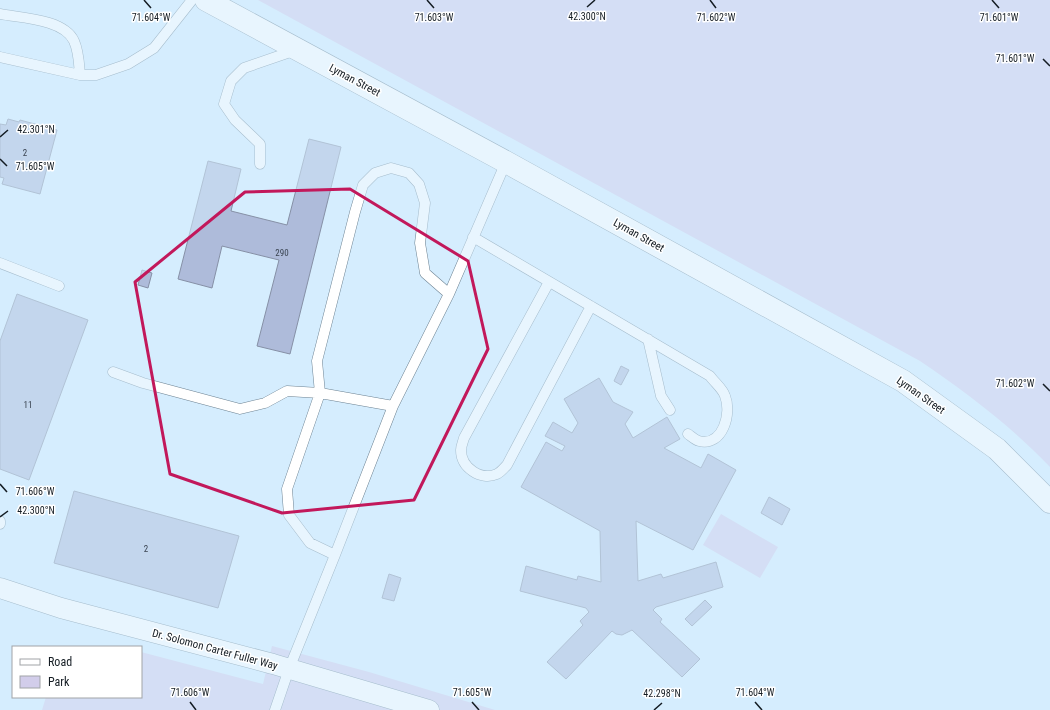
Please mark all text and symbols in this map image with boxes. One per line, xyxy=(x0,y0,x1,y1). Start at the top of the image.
text: 42.300°N xyxy=(568,11,606,22)
text: 71.604°W xyxy=(132,12,171,23)
text: 71.603°W xyxy=(415,12,454,23)
text: 71.602°W xyxy=(697,12,736,23)
text: 71.601°W xyxy=(980,12,1019,23)
text: 71.601°W xyxy=(996,53,1035,64)
street label: Lyman Street xyxy=(327,61,383,99)
text: 42.301°N xyxy=(17,124,55,135)
house number: 2 xyxy=(23,148,28,158)
text: 71.605°W xyxy=(16,161,55,172)
street label: Lyman Street xyxy=(611,216,667,255)
house number: 290 xyxy=(275,248,289,258)
street label: Lyman Street xyxy=(894,374,947,417)
text: 71.602°W xyxy=(996,378,1035,389)
house number: 11 xyxy=(24,400,32,410)
text: 71.606°W xyxy=(16,486,55,497)
text: 42.300°N xyxy=(17,505,55,516)
house number: 2 xyxy=(144,544,149,554)
street label: Dr. Solomon Carter Fuller Way xyxy=(151,626,279,673)
legend xyxy=(12,646,142,698)
text: Road xyxy=(48,655,72,669)
text: Park xyxy=(48,675,70,689)
text: 71.606°W xyxy=(171,687,210,698)
text: 71.605°W xyxy=(453,687,492,698)
text: 71.604°W xyxy=(736,687,775,698)
text: 42.298°N xyxy=(643,688,681,699)

